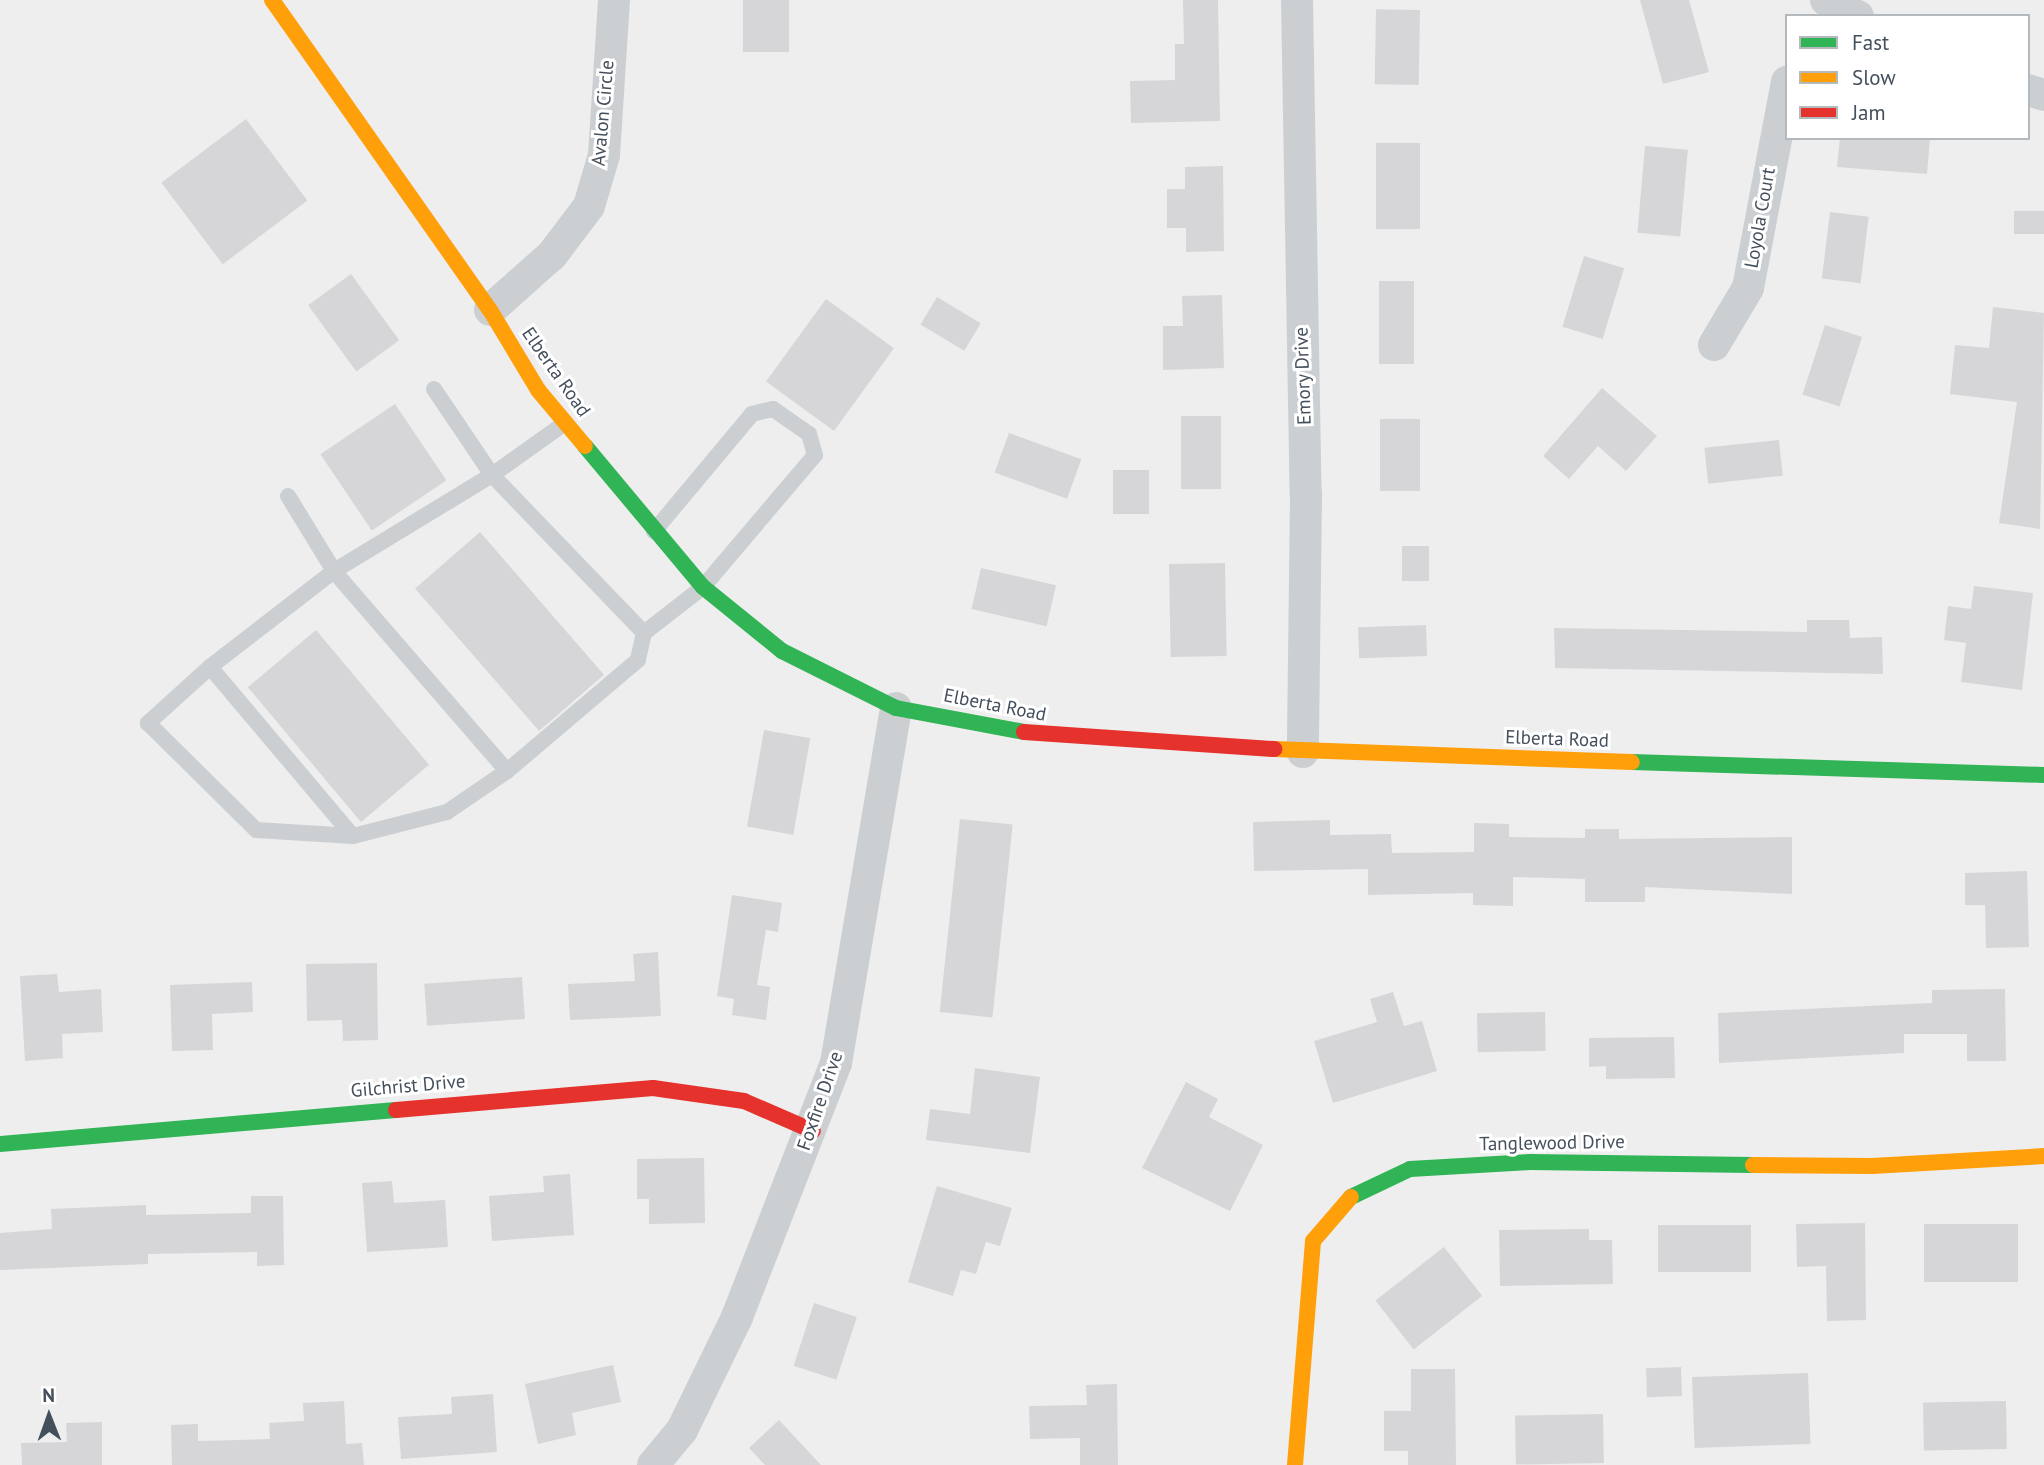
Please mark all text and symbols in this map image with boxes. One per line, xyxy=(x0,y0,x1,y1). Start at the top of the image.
legend xyxy=(1785,14,2030,140)
text: Fast xyxy=(1852,29,1889,56)
street label: Avalon Circle xyxy=(587,59,619,167)
text: Slow xyxy=(1852,64,1896,91)
text: Jam xyxy=(1852,99,1886,126)
street label: Loyola Court xyxy=(1740,166,1780,270)
street label: Elberta Road xyxy=(517,323,595,421)
street label: Emory Drive xyxy=(1290,326,1316,426)
street label: Elberta Road xyxy=(942,684,1048,726)
street label: Elberta Road xyxy=(1505,726,1609,752)
street label: Foxfire Drive xyxy=(792,1048,848,1154)
street label: Gilchrist Drive xyxy=(350,1070,466,1102)
street label: Tanglewood Drive xyxy=(1479,1130,1625,1156)
north arrow xyxy=(14,1381,84,1451)
text: N xyxy=(42,1383,55,1407)

